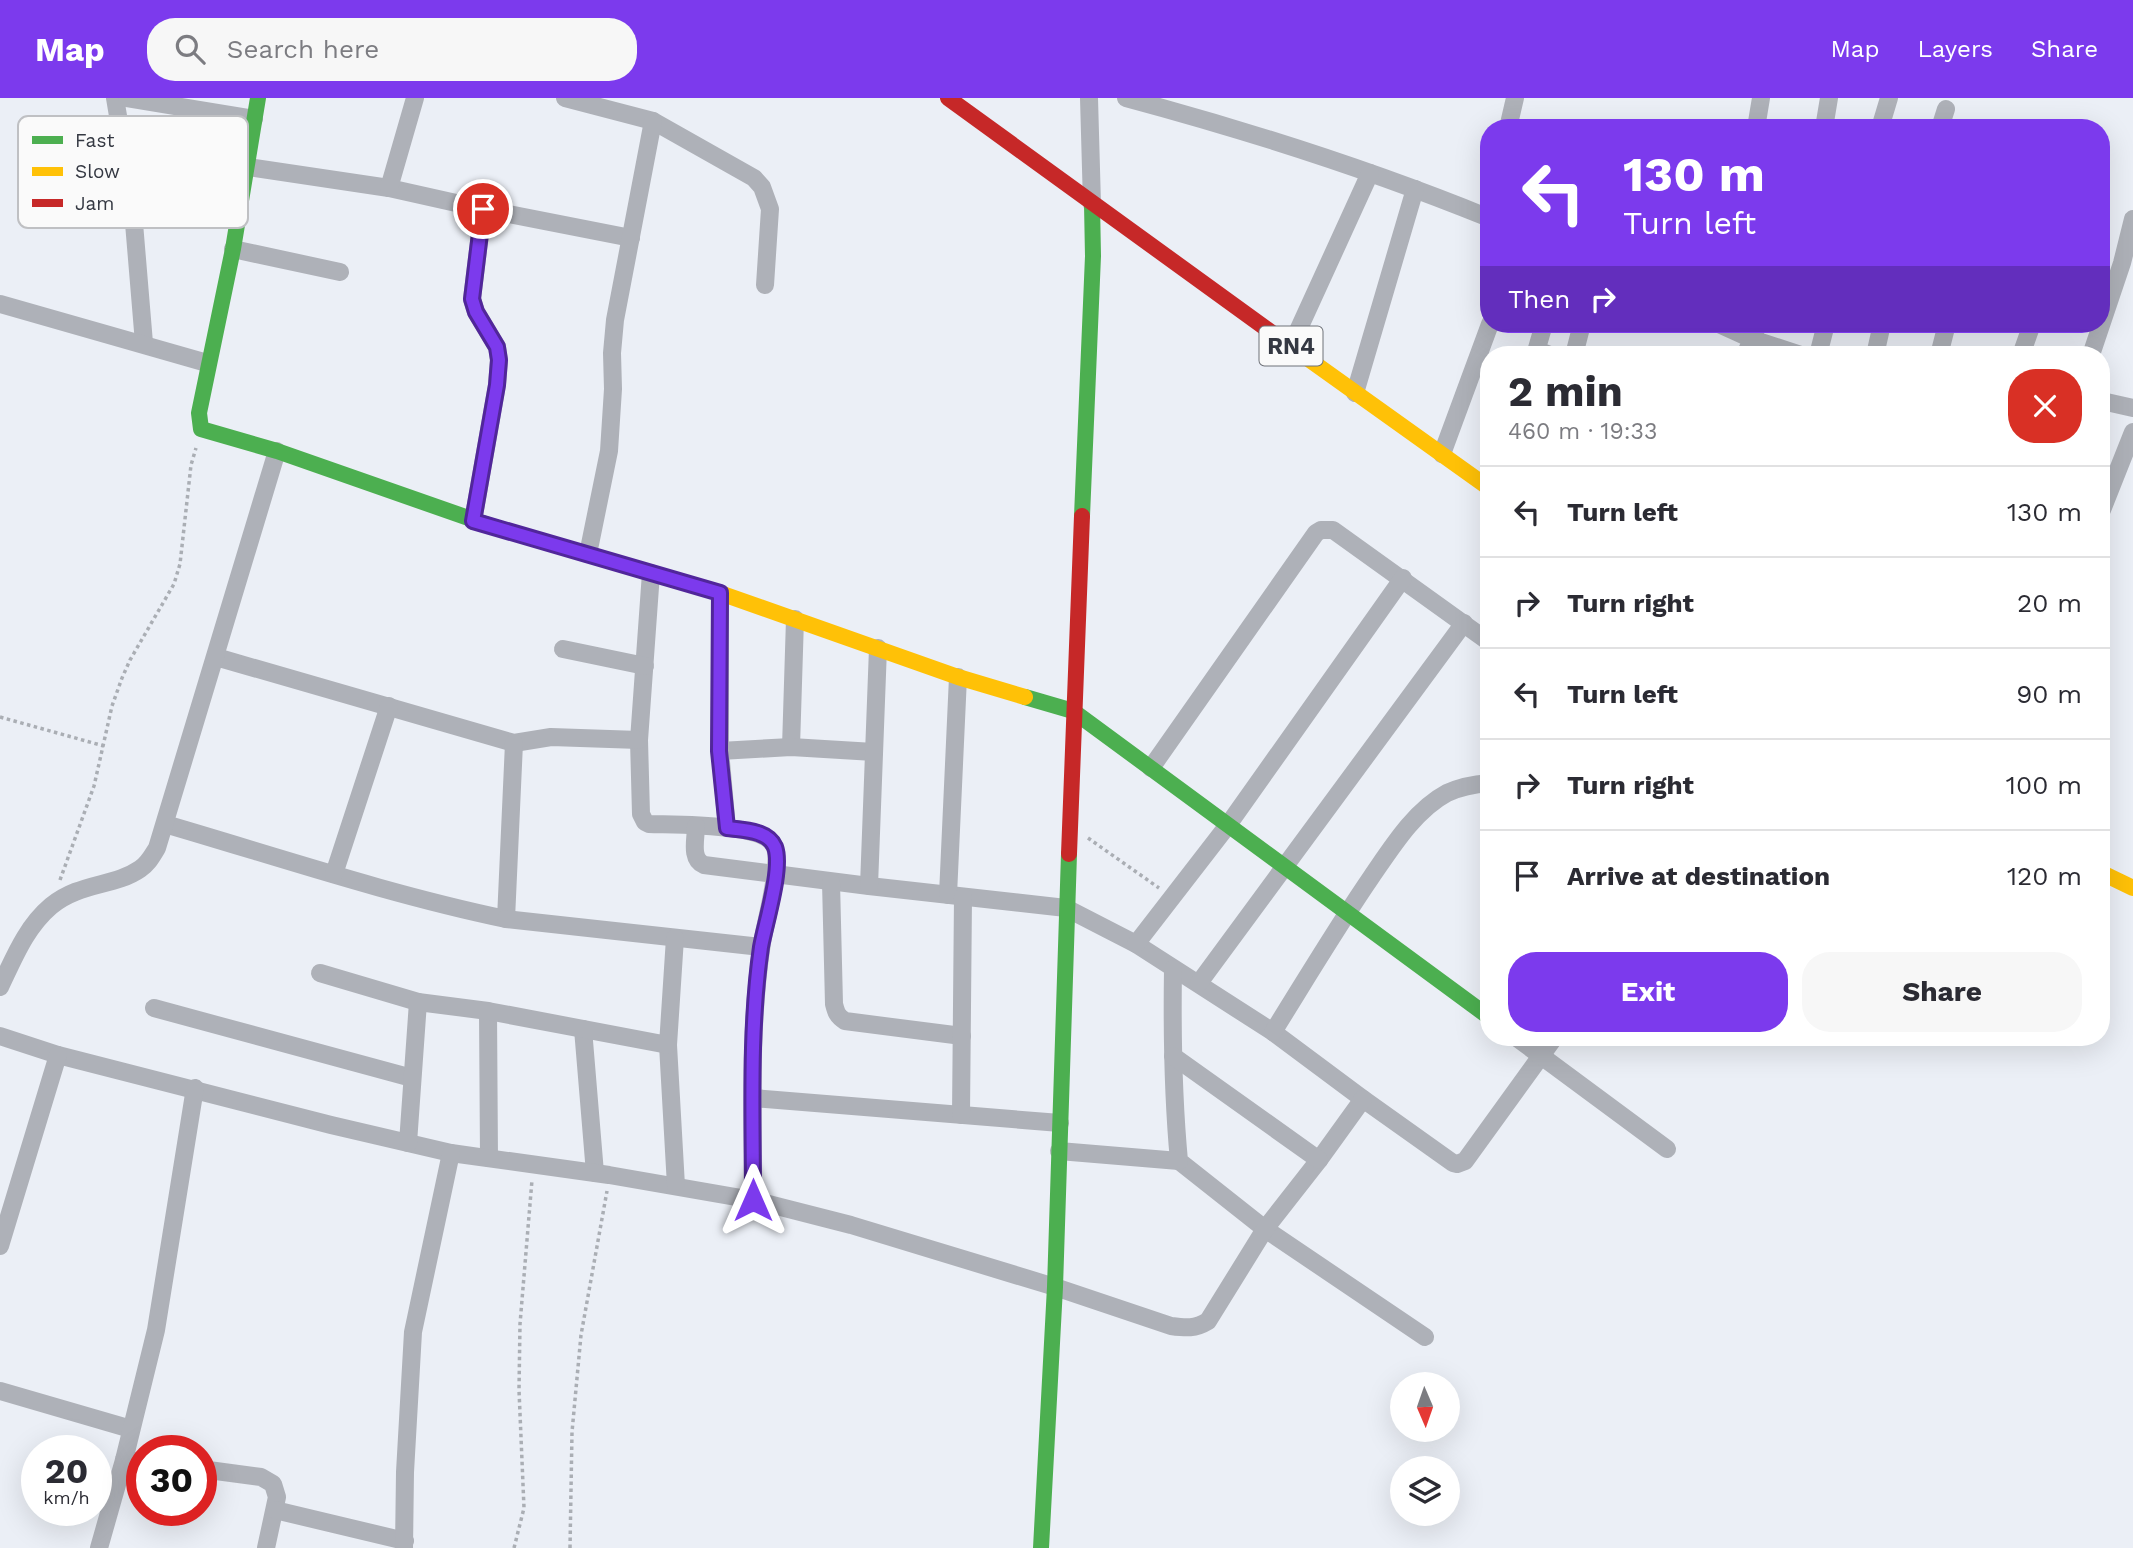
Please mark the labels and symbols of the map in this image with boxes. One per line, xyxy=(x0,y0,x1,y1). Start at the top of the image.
legend xyxy=(18,116,248,228)
text: Fast xyxy=(75,129,114,152)
text: Slow xyxy=(75,160,120,183)
pin xyxy=(453,179,513,239)
text: Jam xyxy=(75,192,114,215)
road number: RN4 xyxy=(1260,327,1322,366)
position arrow xyxy=(716,1163,790,1237)
north arrow xyxy=(1390,1372,1460,1442)
speed limit sign: 30 xyxy=(126,1435,217,1526)

